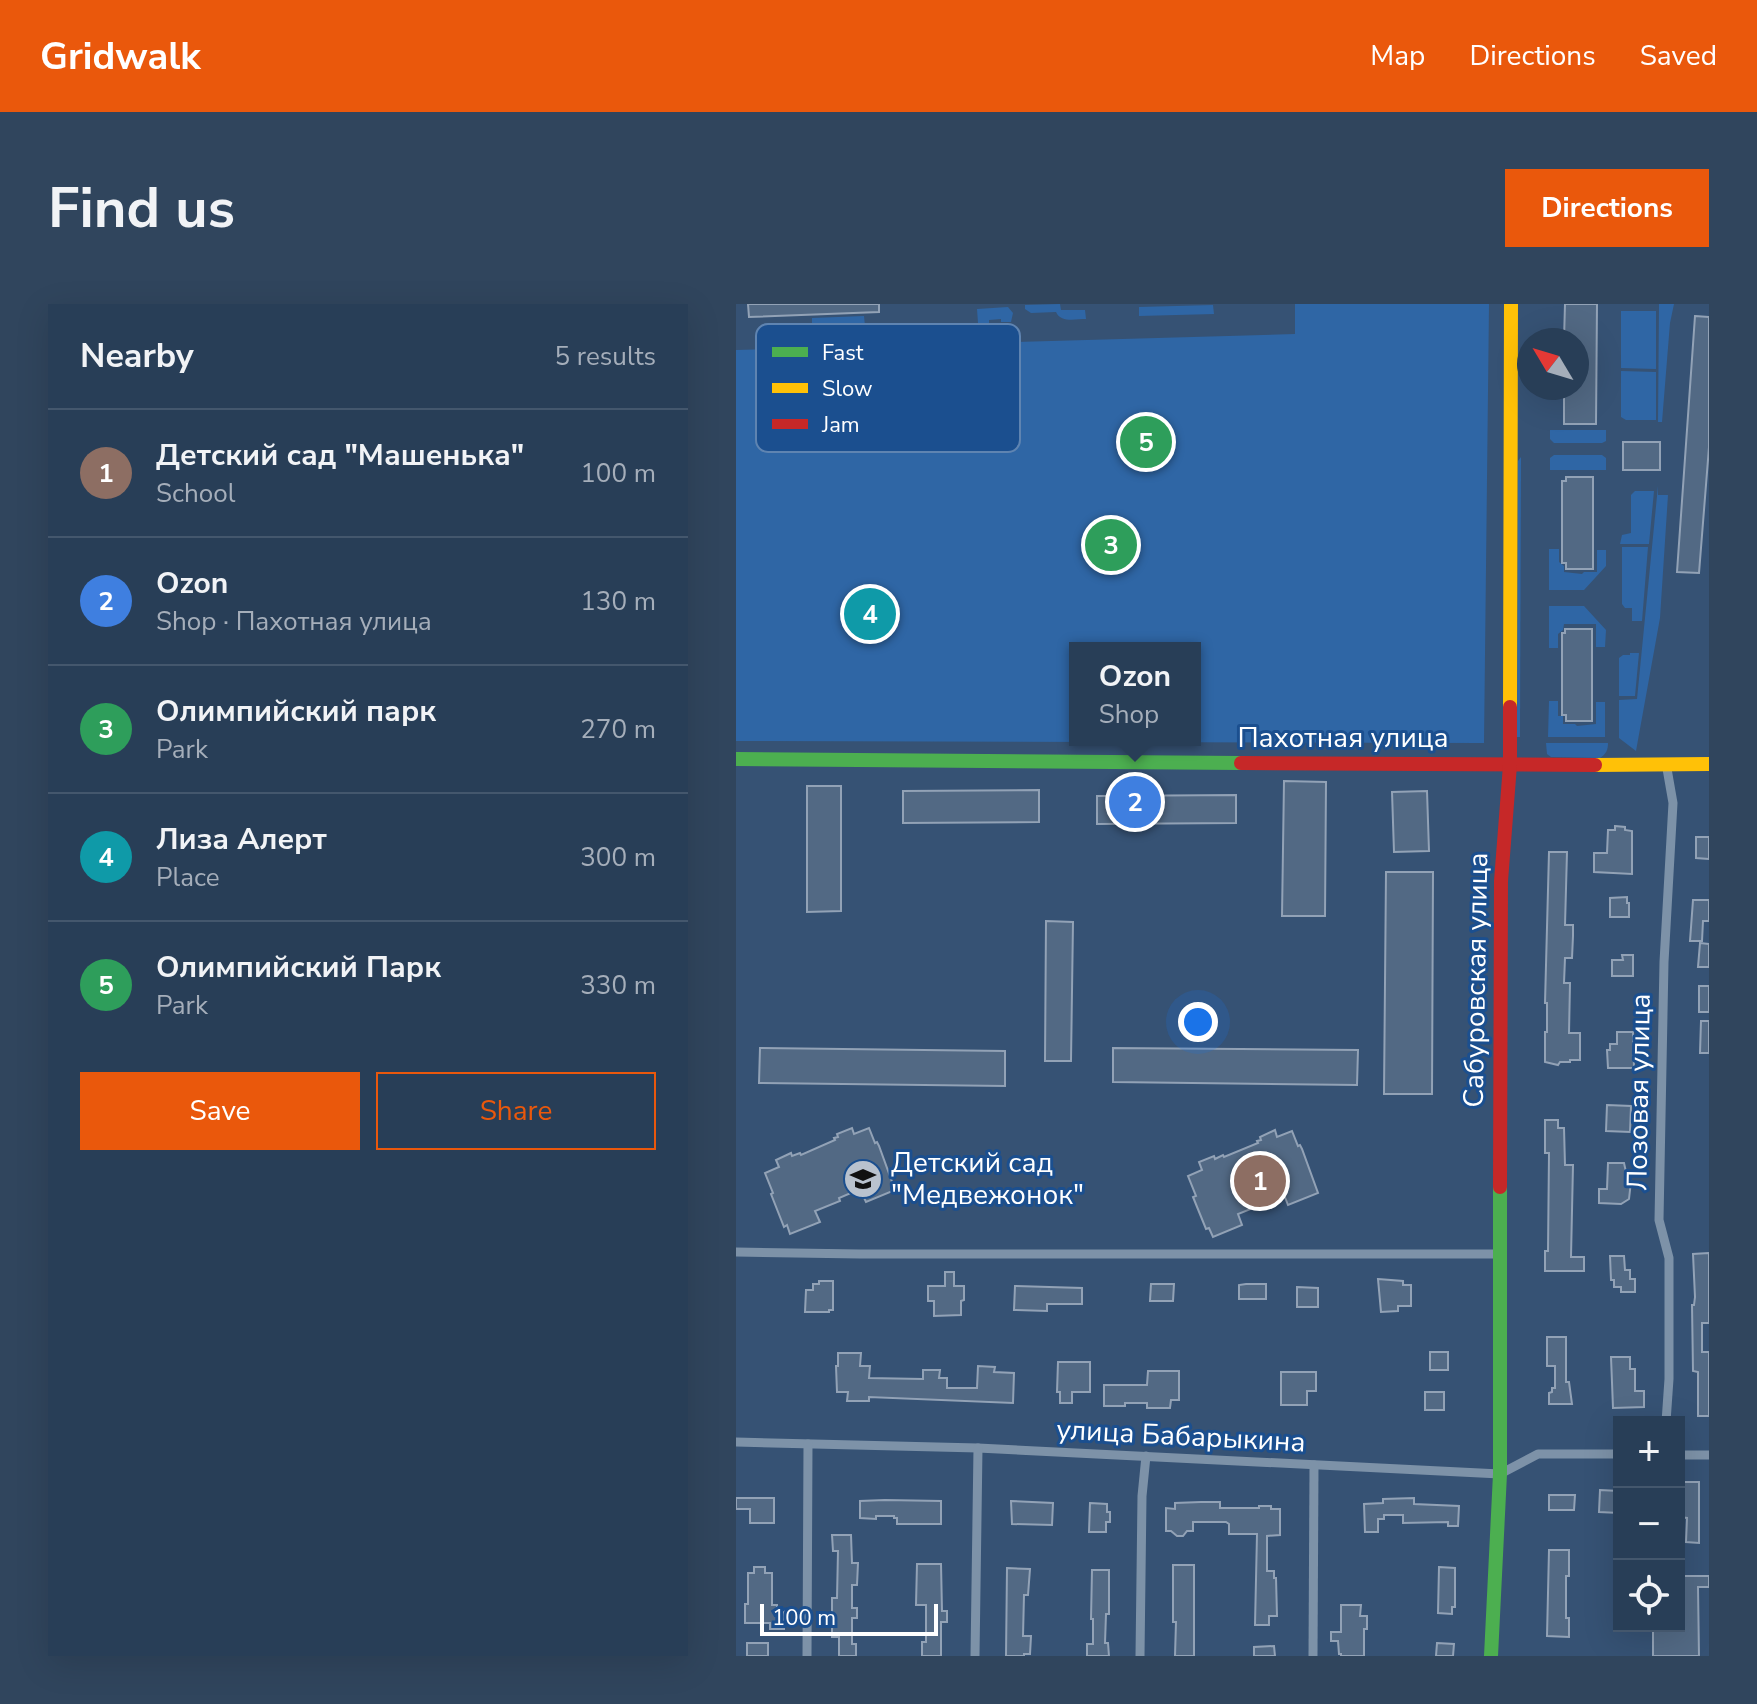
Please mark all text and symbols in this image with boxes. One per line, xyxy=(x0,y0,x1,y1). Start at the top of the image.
text: Gridwalk xyxy=(40,31,201,82)
text: Map xyxy=(1370,37,1425,75)
text: Directions xyxy=(1469,37,1596,75)
text: Saved xyxy=(1640,37,1717,75)
button: Directions xyxy=(1505,169,1709,247)
text: Find us xyxy=(48,170,235,247)
legend xyxy=(756,324,1020,452)
north arrow xyxy=(1517,328,1589,400)
text: Nearby xyxy=(80,333,194,379)
text: Fast xyxy=(822,338,864,368)
text: 5 results xyxy=(555,339,656,374)
text: Slow xyxy=(822,374,873,404)
text: Jam xyxy=(821,410,860,440)
pin: 5 xyxy=(1120,412,1172,472)
text: Детский сад "Машенька" xyxy=(156,435,524,476)
text: 1 xyxy=(98,456,114,491)
text: 100 m xyxy=(580,456,656,491)
text: School xyxy=(156,476,235,511)
pin: 3 xyxy=(1085,515,1137,575)
text: Ozon xyxy=(156,563,228,604)
text: 2 xyxy=(98,584,114,619)
text: 130 m xyxy=(580,584,656,619)
pin: 4 xyxy=(844,584,896,644)
text: Shop · Пахотная улица xyxy=(156,604,432,639)
popup xyxy=(1069,642,1201,746)
text: Ozon xyxy=(1099,656,1171,697)
text: Олимпийский парк xyxy=(156,691,436,732)
text: Shop xyxy=(1099,697,1159,732)
text: 3 xyxy=(98,712,114,747)
text: 270 m xyxy=(580,712,656,747)
street label: Пахотная улица xyxy=(1237,719,1449,757)
text: Park xyxy=(156,732,208,767)
pin: 2 xyxy=(1109,772,1161,832)
text: Лиза Алерт xyxy=(156,819,327,860)
text: 4 xyxy=(98,840,114,875)
text: 300 m xyxy=(580,840,656,875)
street label: Сабуровская улица xyxy=(1455,852,1497,1108)
text: Place xyxy=(156,860,220,895)
text: Олимпийский Парк xyxy=(156,947,441,988)
text: 5 xyxy=(98,968,114,1003)
text: 330 m xyxy=(580,968,656,1003)
text: Park xyxy=(156,988,208,1023)
street label: Лозовая улица xyxy=(1618,993,1660,1191)
your location xyxy=(1178,1002,1218,1042)
button: Save xyxy=(80,1072,360,1150)
button: Share xyxy=(376,1072,656,1150)
place label: Детский сад "Медвежонок" xyxy=(891,1144,1084,1214)
pin: 1 xyxy=(1234,1151,1286,1211)
school or university icon: Детский сад "Медвежонок" xyxy=(842,1158,884,1200)
street label: улица Бабарыкина xyxy=(1055,1410,1307,1462)
map controls xyxy=(1613,1416,1685,1632)
button: + xyxy=(1613,1416,1685,1488)
button: − xyxy=(1613,1488,1685,1560)
button: locate xyxy=(1613,1560,1685,1632)
scale bar xyxy=(760,1600,938,1636)
text: 100 m xyxy=(772,1603,836,1633)

